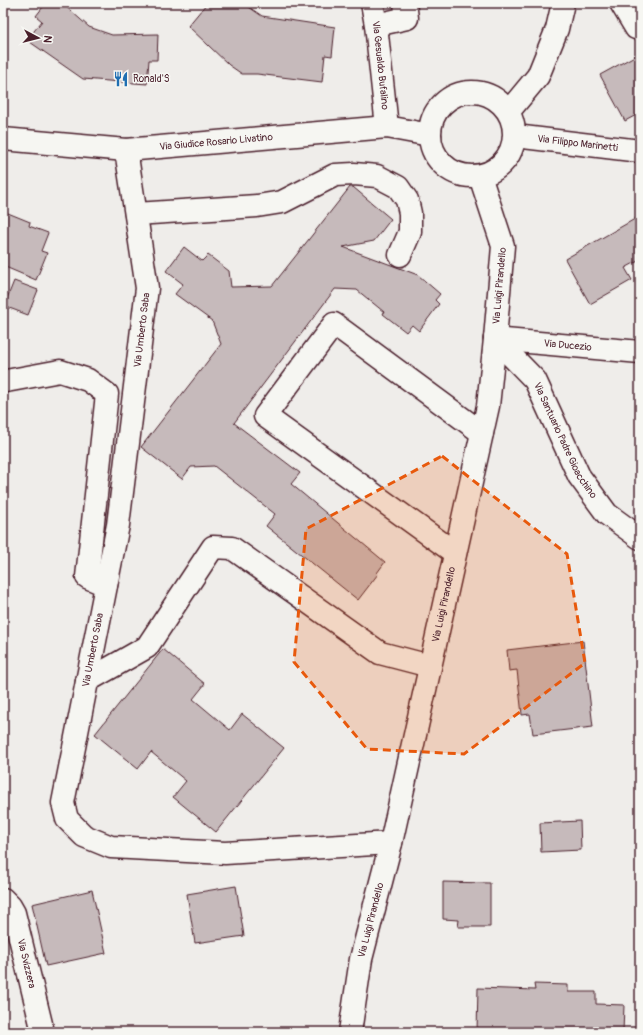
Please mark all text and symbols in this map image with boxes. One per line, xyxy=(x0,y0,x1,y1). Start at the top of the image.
north arrow xyxy=(18,18,58,58)
street label: Via Gesualdo Bufalino xyxy=(369,20,391,111)
text: N xyxy=(40,35,54,44)
restaurant icon: Ronald'S xyxy=(112,70,130,88)
place label: Ronald'S xyxy=(133,73,170,85)
street label: Via Giudice Rosario Livatino xyxy=(159,131,274,153)
street label: Via Filippo Marinetti xyxy=(537,133,619,154)
street label: Via Luigi Pirandello xyxy=(490,246,509,325)
street label: Via Umberto Saba xyxy=(131,292,153,368)
street label: Via Ducezio xyxy=(543,337,593,354)
street label: Via Santuario Padre Gioacchino xyxy=(531,381,600,501)
street label: Via Luigi Pirandello xyxy=(430,565,458,643)
street label: Via Umberto Saba xyxy=(80,612,106,688)
street label: Via Luigi Pirandello xyxy=(356,881,387,959)
street label: Via Svizzera xyxy=(15,938,38,990)

